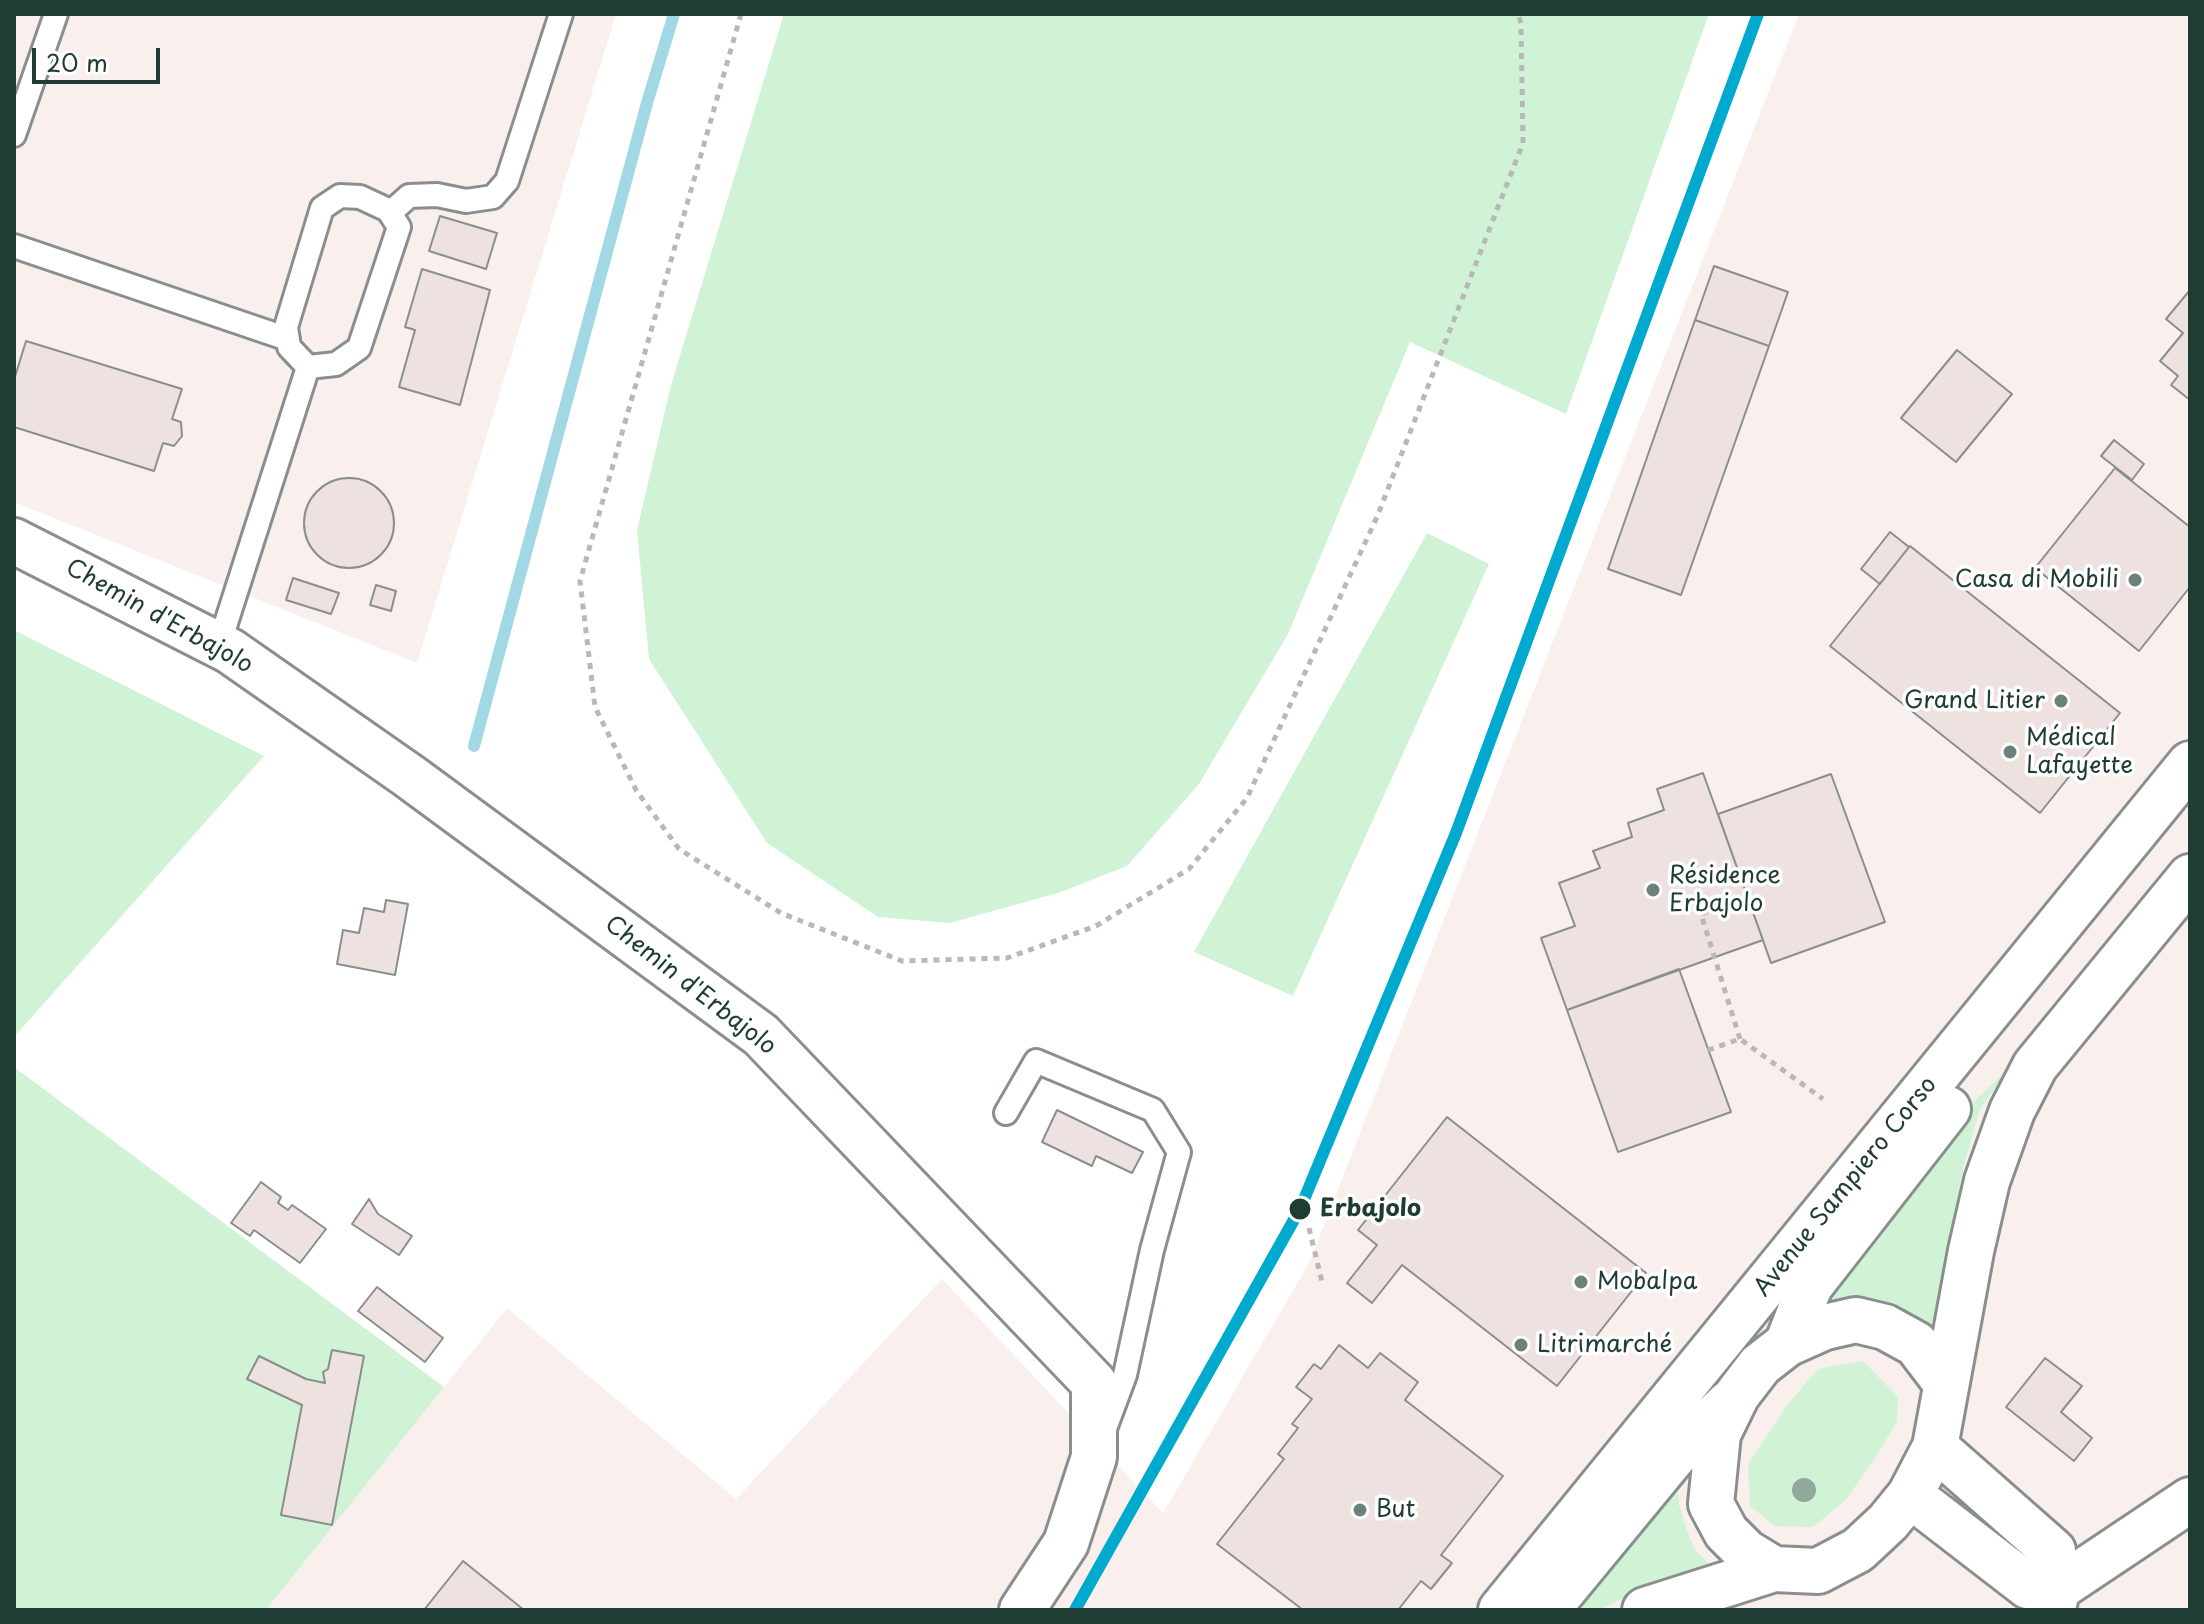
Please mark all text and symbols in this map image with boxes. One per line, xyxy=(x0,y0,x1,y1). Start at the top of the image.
scale bar xyxy=(36,32,164,82)
text: 20 m xyxy=(46,44,108,80)
street label: Chemin d'Erbajolo xyxy=(61,554,257,680)
place label: Casa di Mobili xyxy=(1955,566,2119,594)
marker: Casa di Mobili xyxy=(2126,571,2144,589)
place label: Grand Litier xyxy=(1904,687,2045,715)
marker: Grand Litier xyxy=(2052,692,2070,710)
place label: Médical Lafayette xyxy=(2026,724,2133,780)
marker: Médical Lafayette xyxy=(2001,743,2019,761)
place label: Résidence Erbajolo xyxy=(1669,862,1781,918)
marker: Résidence Erbajolo xyxy=(1644,881,1662,899)
street label: Chemin d'Erbajolo xyxy=(599,910,781,1062)
street label: Avenue Sampiero Corso xyxy=(1749,1071,1943,1303)
place label: Erbajolo xyxy=(1320,1195,1421,1223)
marker: Erbajolo xyxy=(1287,1196,1313,1222)
place label: Mobalpa xyxy=(1597,1268,1697,1296)
marker: Mobalpa xyxy=(1572,1273,1590,1291)
place label: Litrimarché xyxy=(1537,1331,1672,1359)
marker: Litrimarché xyxy=(1512,1336,1530,1354)
place label: But xyxy=(1376,1496,1415,1524)
marker: But xyxy=(1351,1501,1369,1519)

